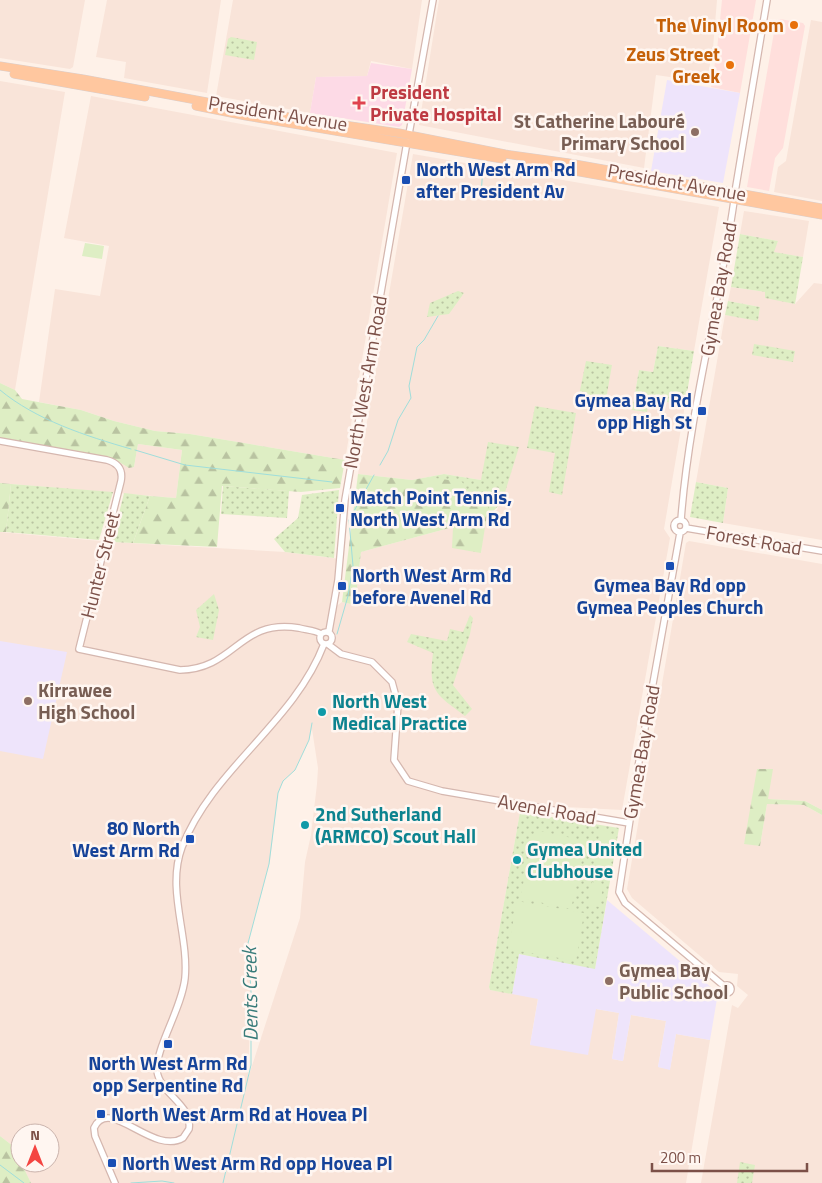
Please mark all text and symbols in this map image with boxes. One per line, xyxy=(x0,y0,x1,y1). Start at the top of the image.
place label: The Vinyl Room xyxy=(656,10,784,39)
marker: The Vinyl Room xyxy=(788,19,800,31)
place label: Zeus Street Greek xyxy=(626,39,720,90)
marker: Zeus Street Greek xyxy=(724,59,736,71)
place label: President Private Hospital xyxy=(370,77,502,128)
street label: President Avenue xyxy=(207,87,350,138)
marker: President Private Hospital xyxy=(352,96,366,110)
place label: St Catherine Labouré Primary School xyxy=(514,106,685,157)
marker: St Catherine Labouré Primary School xyxy=(689,126,701,138)
place label: North West Arm Rd after President Av xyxy=(416,154,576,205)
street label: President Avenue xyxy=(605,155,749,208)
marker: North West Arm Rd after President Av xyxy=(400,174,412,186)
street label: Gymea Bay Road xyxy=(691,220,744,358)
street label: North West Arm Road xyxy=(335,293,394,471)
place label: Gymea Bay Rd opp High St xyxy=(575,385,692,436)
marker: Gymea Bay Rd opp High St xyxy=(696,405,708,417)
place label: Match Point Tennis, North West Arm Rd xyxy=(350,482,512,533)
marker: Match Point Tennis, North West Arm Rd xyxy=(334,502,346,514)
street label: Hunter Street xyxy=(72,508,127,621)
street label: Forest Road xyxy=(704,517,804,562)
place label: North West Arm Rd before Avenel Rd xyxy=(352,560,512,611)
marker: Gymea Bay Rd opp Gymea Peoples Church xyxy=(664,560,676,572)
place label: Gymea Bay Rd opp Gymea Peoples Church xyxy=(576,570,764,621)
marker: North West Arm Rd before Avenel Rd xyxy=(336,580,348,592)
place label: Kirrawee High School xyxy=(38,675,135,726)
street label: Gymea Bay Road xyxy=(614,683,667,821)
place label: North West Medical Practice xyxy=(332,686,467,737)
marker: Kirrawee High School xyxy=(22,695,34,707)
marker: North West Medical Practice xyxy=(316,706,328,718)
street label: Avenel Road xyxy=(496,786,598,831)
place label: 2nd Sutherland (ARMCO) Scout Hall xyxy=(315,799,476,850)
place label: 80 North West Arm Rd xyxy=(72,813,180,864)
marker: 2nd Sutherland (ARMCO) Scout Hall xyxy=(299,819,311,831)
marker: 80 North West Arm Rd xyxy=(184,833,196,845)
place label: Gymea United Clubhouse xyxy=(527,834,642,885)
marker: Gymea United Clubhouse xyxy=(511,854,523,866)
water label: Dents Creek xyxy=(233,945,266,1041)
place label: Gymea Bay Public School xyxy=(619,955,728,1006)
marker: Gymea Bay Public School xyxy=(603,975,615,987)
marker: North West Arm Rd opp Serpentine Rd xyxy=(162,1038,174,1050)
place label: North West Arm Rd opp Serpentine Rd xyxy=(88,1048,248,1099)
place label: North West Arm Rd at Hovea Pl xyxy=(111,1099,368,1128)
marker: North West Arm Rd at Hovea Pl xyxy=(95,1108,107,1120)
north arrow xyxy=(10,1123,60,1173)
text: N xyxy=(30,1124,40,1145)
scale bar xyxy=(652,1140,807,1172)
text: 200 m xyxy=(660,1146,701,1169)
place label: North West Arm Rd opp Hovea Pl xyxy=(122,1148,393,1177)
marker: North West Arm Rd opp Hovea Pl xyxy=(106,1157,118,1169)

